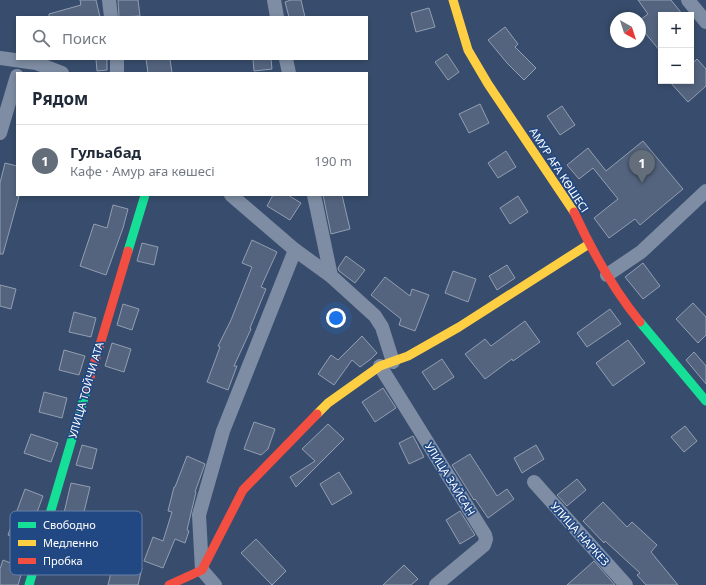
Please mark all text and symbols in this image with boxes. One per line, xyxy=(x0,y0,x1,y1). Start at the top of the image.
north arrow xyxy=(610,12,646,48)
map controls xyxy=(658,12,694,84)
button: + xyxy=(658,12,694,48)
search box xyxy=(16,16,368,60)
icon: search xyxy=(30,27,52,49)
text: Поиск xyxy=(62,28,107,48)
button: − xyxy=(658,48,694,84)
text: Рядом xyxy=(32,87,88,110)
street label: АМУР АҒА КӨШЕСІ xyxy=(526,125,592,215)
text: Гульабад xyxy=(70,142,141,162)
pin: 1 xyxy=(629,150,655,183)
text: 1 xyxy=(41,152,49,170)
text: 190 m xyxy=(314,152,352,170)
text: Кафе · Амур аға көшесі xyxy=(70,162,215,180)
your location xyxy=(326,308,346,328)
street label: УЛИЦА ТОЙЧИ АТА xyxy=(65,339,107,440)
street label: УЛИЦА ЗАЙСАН xyxy=(422,439,479,518)
street label: УЛИЦА НАРКЕЗ xyxy=(548,499,613,569)
legend xyxy=(10,511,142,575)
text: Свободно xyxy=(43,517,96,532)
text: Медленно xyxy=(43,535,98,550)
text: Пробка xyxy=(43,553,83,568)

